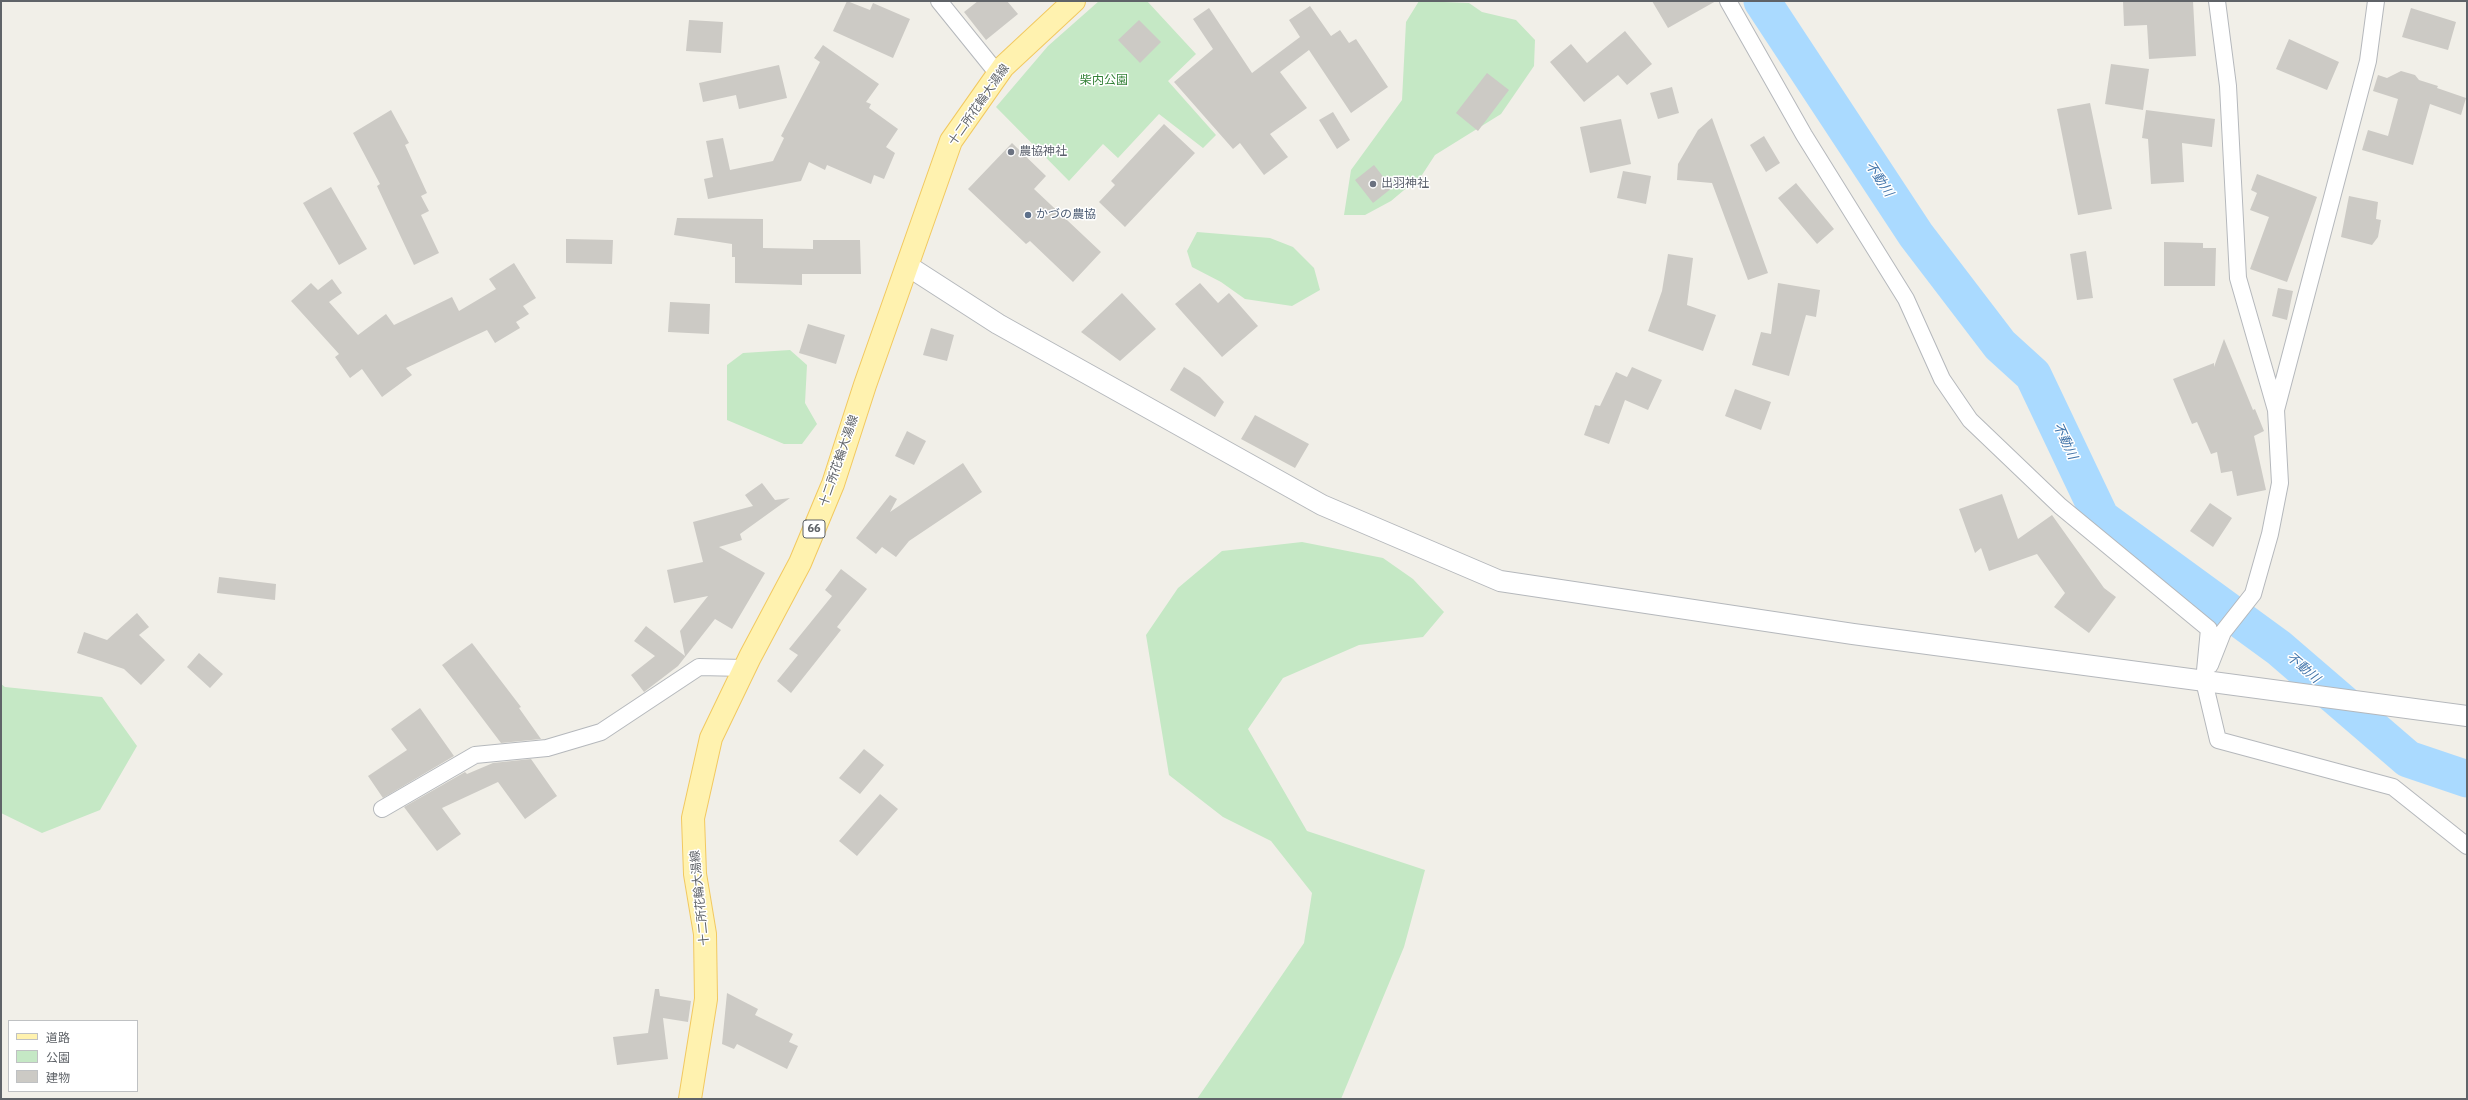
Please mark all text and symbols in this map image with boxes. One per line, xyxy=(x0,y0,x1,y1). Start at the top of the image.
street label: 十二所花輪大湯線 xyxy=(946,62,1012,148)
park label: 柴内公園 xyxy=(1080,74,1128,88)
place label: 農協神社 xyxy=(1019,145,1067,159)
marker: 農協神社 xyxy=(1006,147,1016,157)
water label: 不動川 xyxy=(1862,158,1896,200)
place label: 出羽神社 xyxy=(1381,177,1429,191)
marker: 出羽神社 xyxy=(1368,179,1378,189)
place label: かづの農協 xyxy=(1036,208,1096,222)
marker: かづの農協 xyxy=(1023,210,1033,220)
street label: 十二所花輪大湯線 xyxy=(817,413,861,509)
water label: 不動川 xyxy=(2050,420,2080,462)
road number: 66 xyxy=(803,520,825,538)
water label: 不動川 xyxy=(2283,649,2323,687)
street label: 十二所花輪大湯線 xyxy=(688,850,712,946)
legend xyxy=(8,1020,138,1092)
text: 道路 xyxy=(46,1030,70,1045)
text: 公園 xyxy=(46,1050,70,1065)
text: 建物 xyxy=(46,1070,70,1085)

